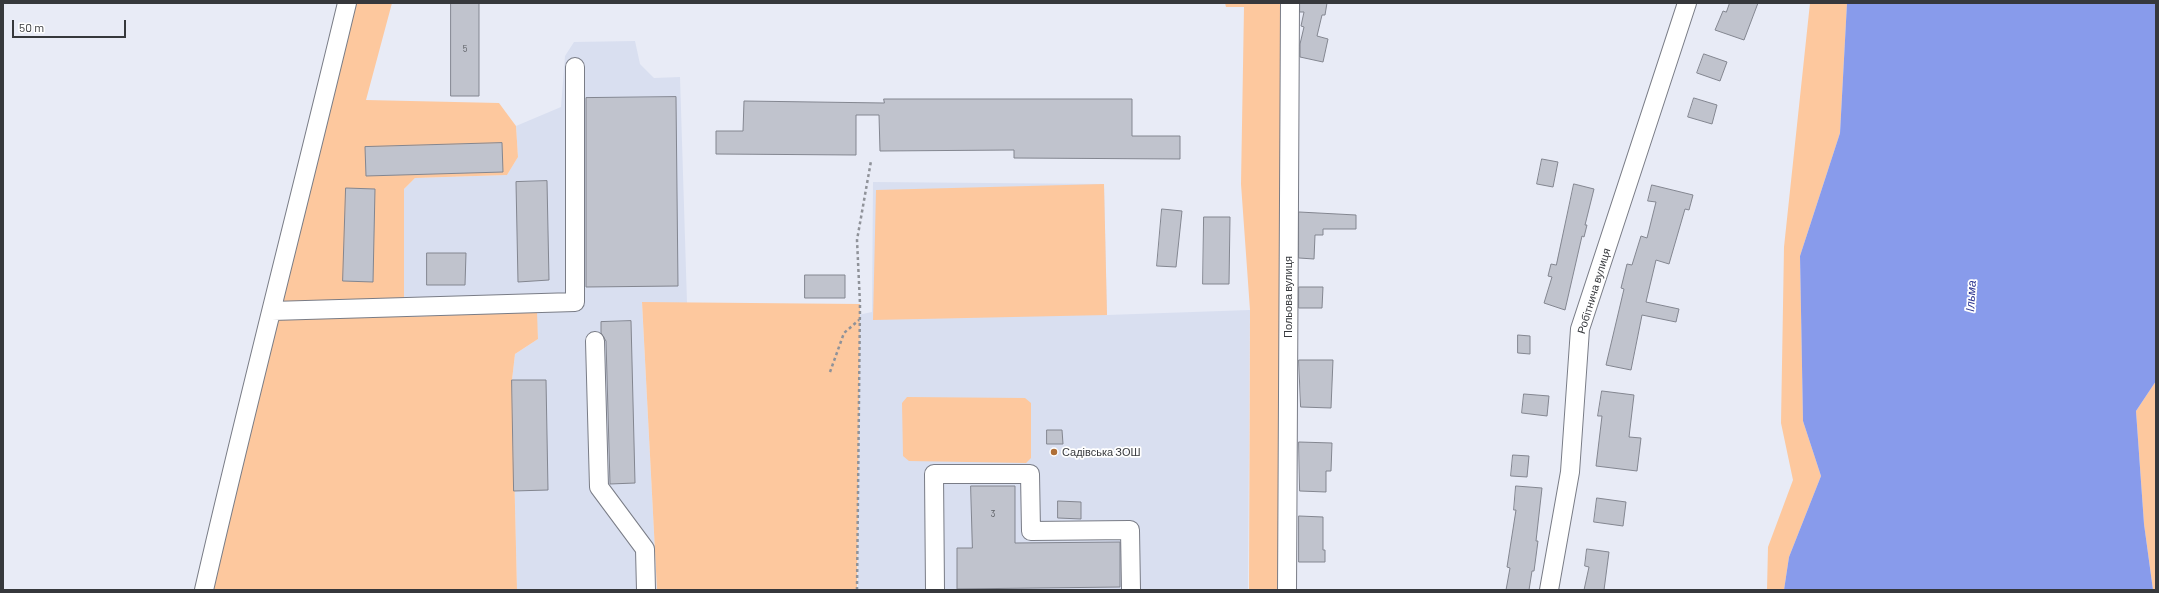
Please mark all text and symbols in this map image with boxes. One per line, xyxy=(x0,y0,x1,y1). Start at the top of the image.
scale bar xyxy=(14,12,128,38)
text: 50 m xyxy=(19,20,44,34)
house number: 5 xyxy=(463,44,467,54)
street label: Робітнича вулиця xyxy=(1575,247,1613,335)
street label: Польова вулиця xyxy=(1281,256,1295,338)
water label: Ільма xyxy=(1963,280,1979,312)
place label: Садівська ЗОШ xyxy=(1062,445,1141,459)
marker: Садівська ЗОШ xyxy=(1049,447,1059,457)
house number: 3 xyxy=(991,509,995,519)

